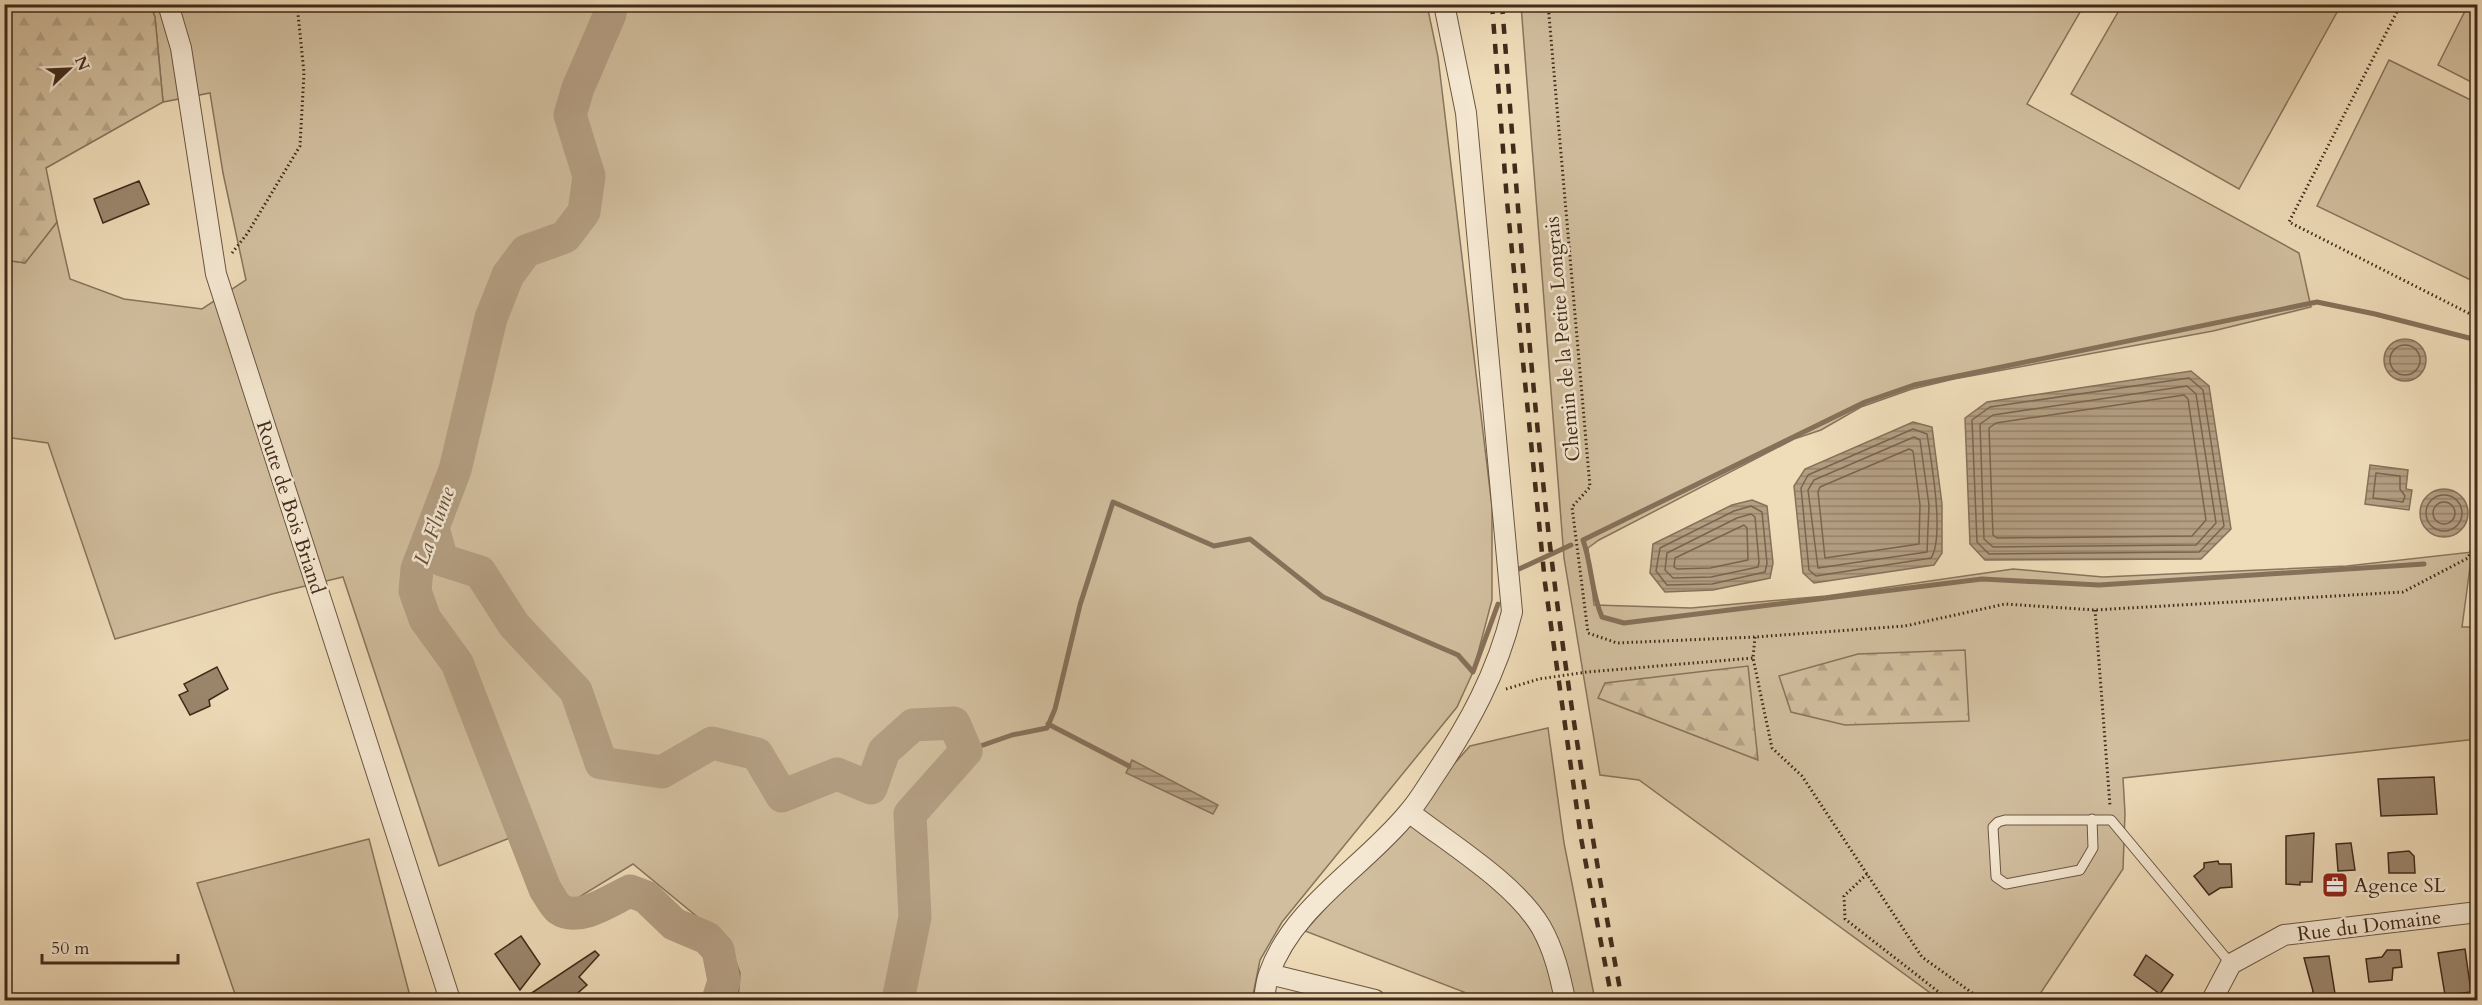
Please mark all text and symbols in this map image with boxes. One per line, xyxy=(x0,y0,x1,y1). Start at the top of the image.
north arrow xyxy=(39,39,99,99)
text: N xyxy=(69,53,95,74)
street label: Chemin de la Petite Longrais xyxy=(1538,215,1587,463)
street label: Route de Bois Briand xyxy=(250,417,331,598)
water label: La Flume xyxy=(407,482,462,569)
office icon: Agence SL xyxy=(2320,870,2350,900)
place label: Agence SL xyxy=(2354,872,2446,899)
street label: Rue du Domaine xyxy=(2295,903,2443,948)
scale bar xyxy=(42,927,178,965)
text: 50 m xyxy=(51,936,90,961)

